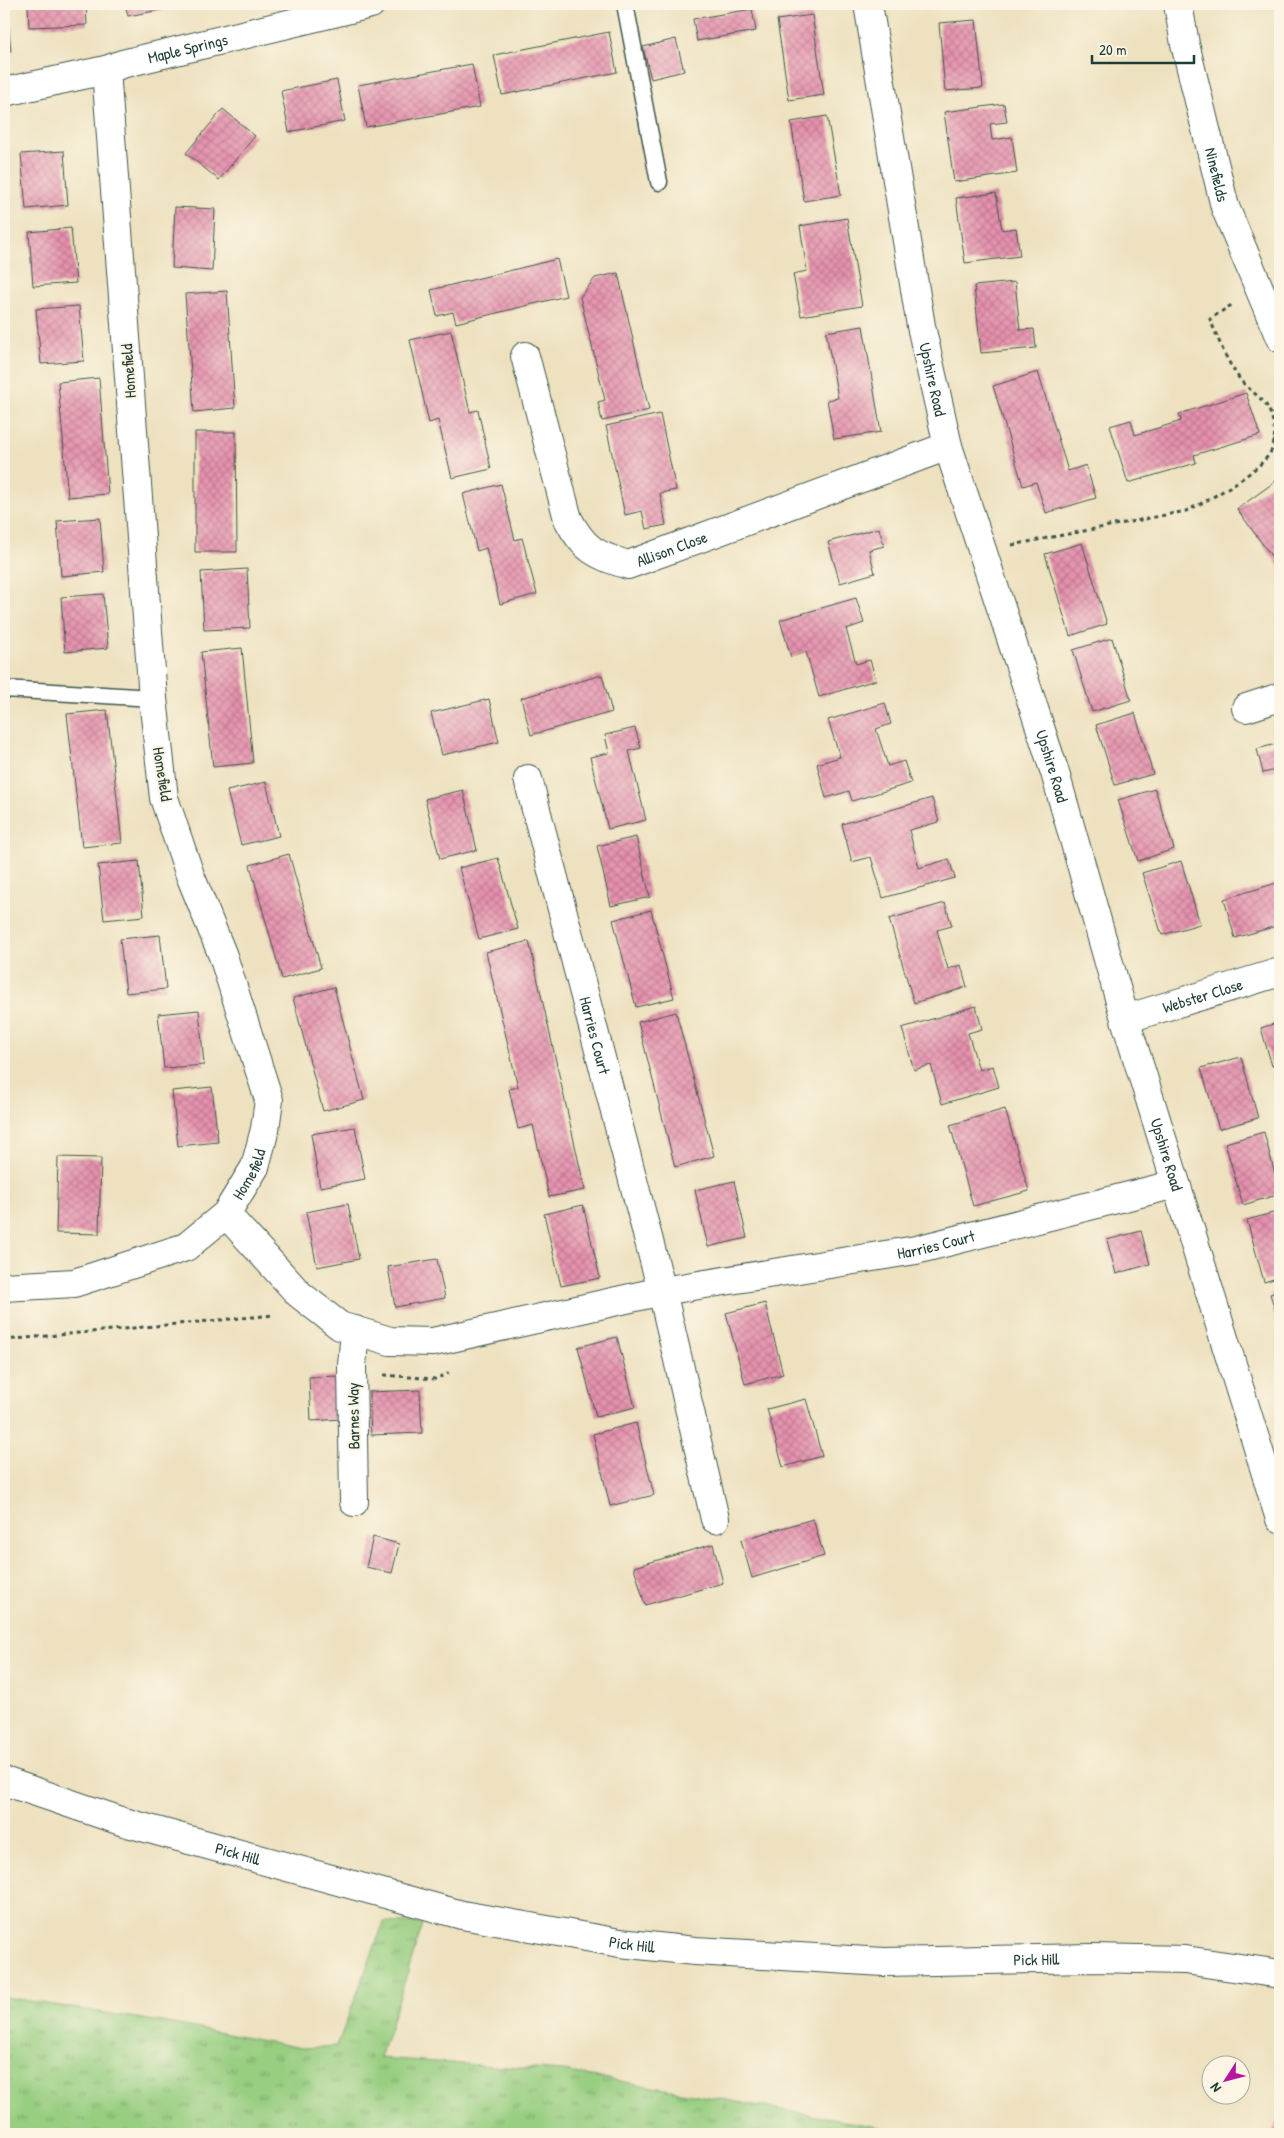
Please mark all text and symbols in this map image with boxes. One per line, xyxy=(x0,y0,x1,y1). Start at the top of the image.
street label: Maple Springs xyxy=(145,28,230,68)
scale bar xyxy=(1092,32,1194,64)
text: 20 m xyxy=(1099,39,1126,60)
street label: Ninefields xyxy=(1200,145,1234,204)
street label: Upshire Road xyxy=(914,341,952,418)
street label: Homefield xyxy=(115,343,141,399)
street label: Allison Close xyxy=(633,525,711,572)
street label: Upshire Road xyxy=(1031,727,1074,805)
street label: Homefield xyxy=(148,745,178,803)
street label: Webster Close xyxy=(1160,973,1246,1018)
street label: Harries Court xyxy=(574,994,616,1077)
street label: Upshire Road xyxy=(1145,1116,1189,1193)
street label: Homefield xyxy=(227,1146,270,1203)
street label: Harries Court xyxy=(895,1224,978,1264)
street label: Barnes Way xyxy=(341,1382,365,1450)
street label: Pick Hill xyxy=(213,1837,263,1870)
street label: Pick Hill xyxy=(607,1930,656,1958)
street label: Pick Hill xyxy=(1013,1948,1060,1971)
north arrow xyxy=(1202,2056,1252,2106)
text: N xyxy=(1205,2079,1225,2097)

